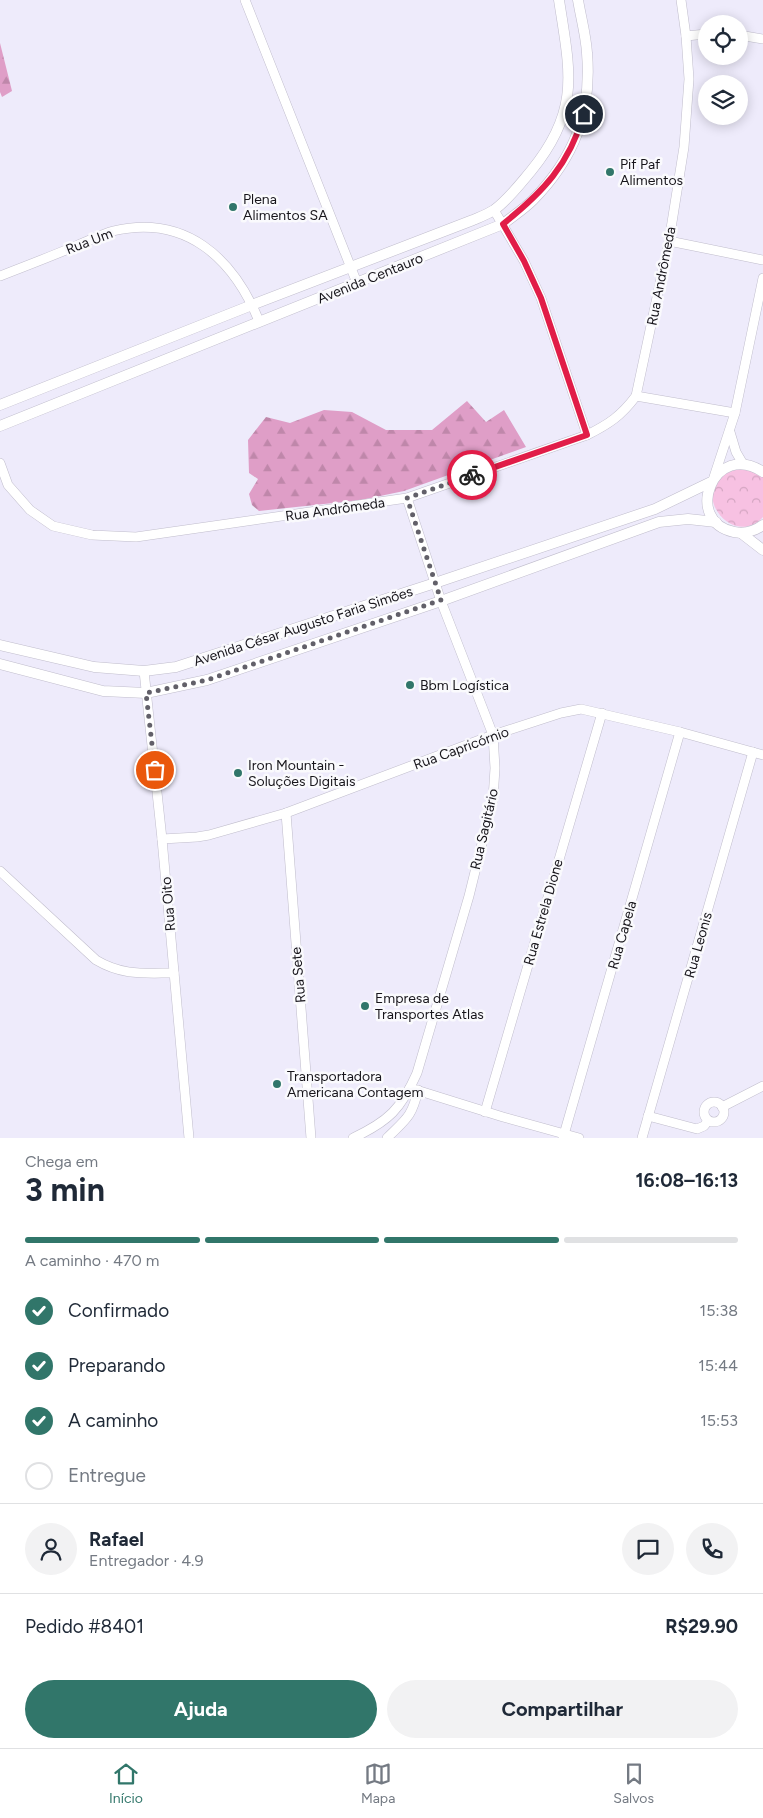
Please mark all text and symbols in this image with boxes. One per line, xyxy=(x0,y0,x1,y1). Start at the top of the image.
map controls xyxy=(698,15,748,125)
button: locate xyxy=(698,15,748,65)
button: layers xyxy=(698,75,748,125)
pin xyxy=(563,93,605,135)
icon: home xyxy=(570,100,598,128)
place label: Pif Paf Alimentos xyxy=(620,156,683,189)
marker: Pif Paf Alimentos xyxy=(604,166,616,178)
place label: Plena Alimentos SA xyxy=(243,191,328,224)
marker: Plena Alimentos SA xyxy=(227,201,239,213)
street label: Rua Um xyxy=(63,225,115,258)
street label: Rua Andrômeda xyxy=(644,225,679,327)
street label: Avenida Centauro xyxy=(315,249,426,307)
courier xyxy=(447,450,497,500)
icon: bike xyxy=(458,461,486,489)
street label: Rua Andrômeda xyxy=(284,494,386,525)
street label: Avenida César Augusto Faria Simões xyxy=(191,583,415,670)
place label: Bbm Logística xyxy=(420,677,509,694)
marker: Bbm Logística xyxy=(404,679,416,691)
street label: Rua Capricórnio xyxy=(411,723,511,774)
pin xyxy=(134,749,176,791)
icon: bag xyxy=(141,756,169,784)
place label: Iron Mountain - Soluções Digitais xyxy=(248,757,355,790)
marker: Iron Mountain - Soluções Digitais xyxy=(232,767,244,779)
street label: Rua Sagitário xyxy=(467,787,502,871)
street label: Rua Estrela Dione xyxy=(520,857,567,967)
street label: Rua Oito xyxy=(158,876,179,932)
street label: Rua Capela xyxy=(605,899,640,971)
street label: Rua Leonis xyxy=(681,910,716,980)
street label: Rua Sete xyxy=(288,946,309,1004)
place label: Empresa de Transportes Atlas xyxy=(375,990,484,1023)
marker: Empresa de Transportes Atlas xyxy=(359,1000,371,1012)
place label: Transportadora Americana Contagem xyxy=(287,1068,423,1101)
marker: Transportadora Americana Contagem xyxy=(271,1078,283,1090)
text: Chega em xyxy=(25,1152,98,1171)
text: 16:08–16:13 xyxy=(636,1169,738,1192)
text: 3 min xyxy=(25,1171,105,1209)
text: A caminho · 470 m xyxy=(25,1251,159,1270)
icon: check xyxy=(25,1297,53,1325)
text: Confirmado xyxy=(68,1299,169,1322)
text: 15:38 xyxy=(700,1301,738,1320)
icon: check xyxy=(25,1352,53,1380)
text: Preparando xyxy=(68,1354,166,1377)
text: 15:44 xyxy=(698,1356,738,1375)
icon: check xyxy=(25,1407,53,1435)
text: A caminho xyxy=(68,1409,158,1432)
text: 15:53 xyxy=(700,1411,738,1430)
text: Entregue xyxy=(68,1464,146,1487)
button: person xyxy=(25,1523,77,1575)
button: chat xyxy=(622,1523,674,1575)
button: phone xyxy=(686,1523,738,1575)
text: Rafael xyxy=(89,1528,144,1551)
text: Entregador · 4.9 xyxy=(89,1551,204,1570)
text: Pedido #8401 xyxy=(25,1615,144,1638)
text: R$29.90 xyxy=(665,1615,738,1638)
button: Ajuda xyxy=(25,1680,377,1738)
button: Compartilhar xyxy=(387,1680,738,1738)
tab: Início xyxy=(109,1760,143,1807)
tab: Mapa xyxy=(361,1760,395,1807)
tab: Salvos xyxy=(613,1760,654,1807)

